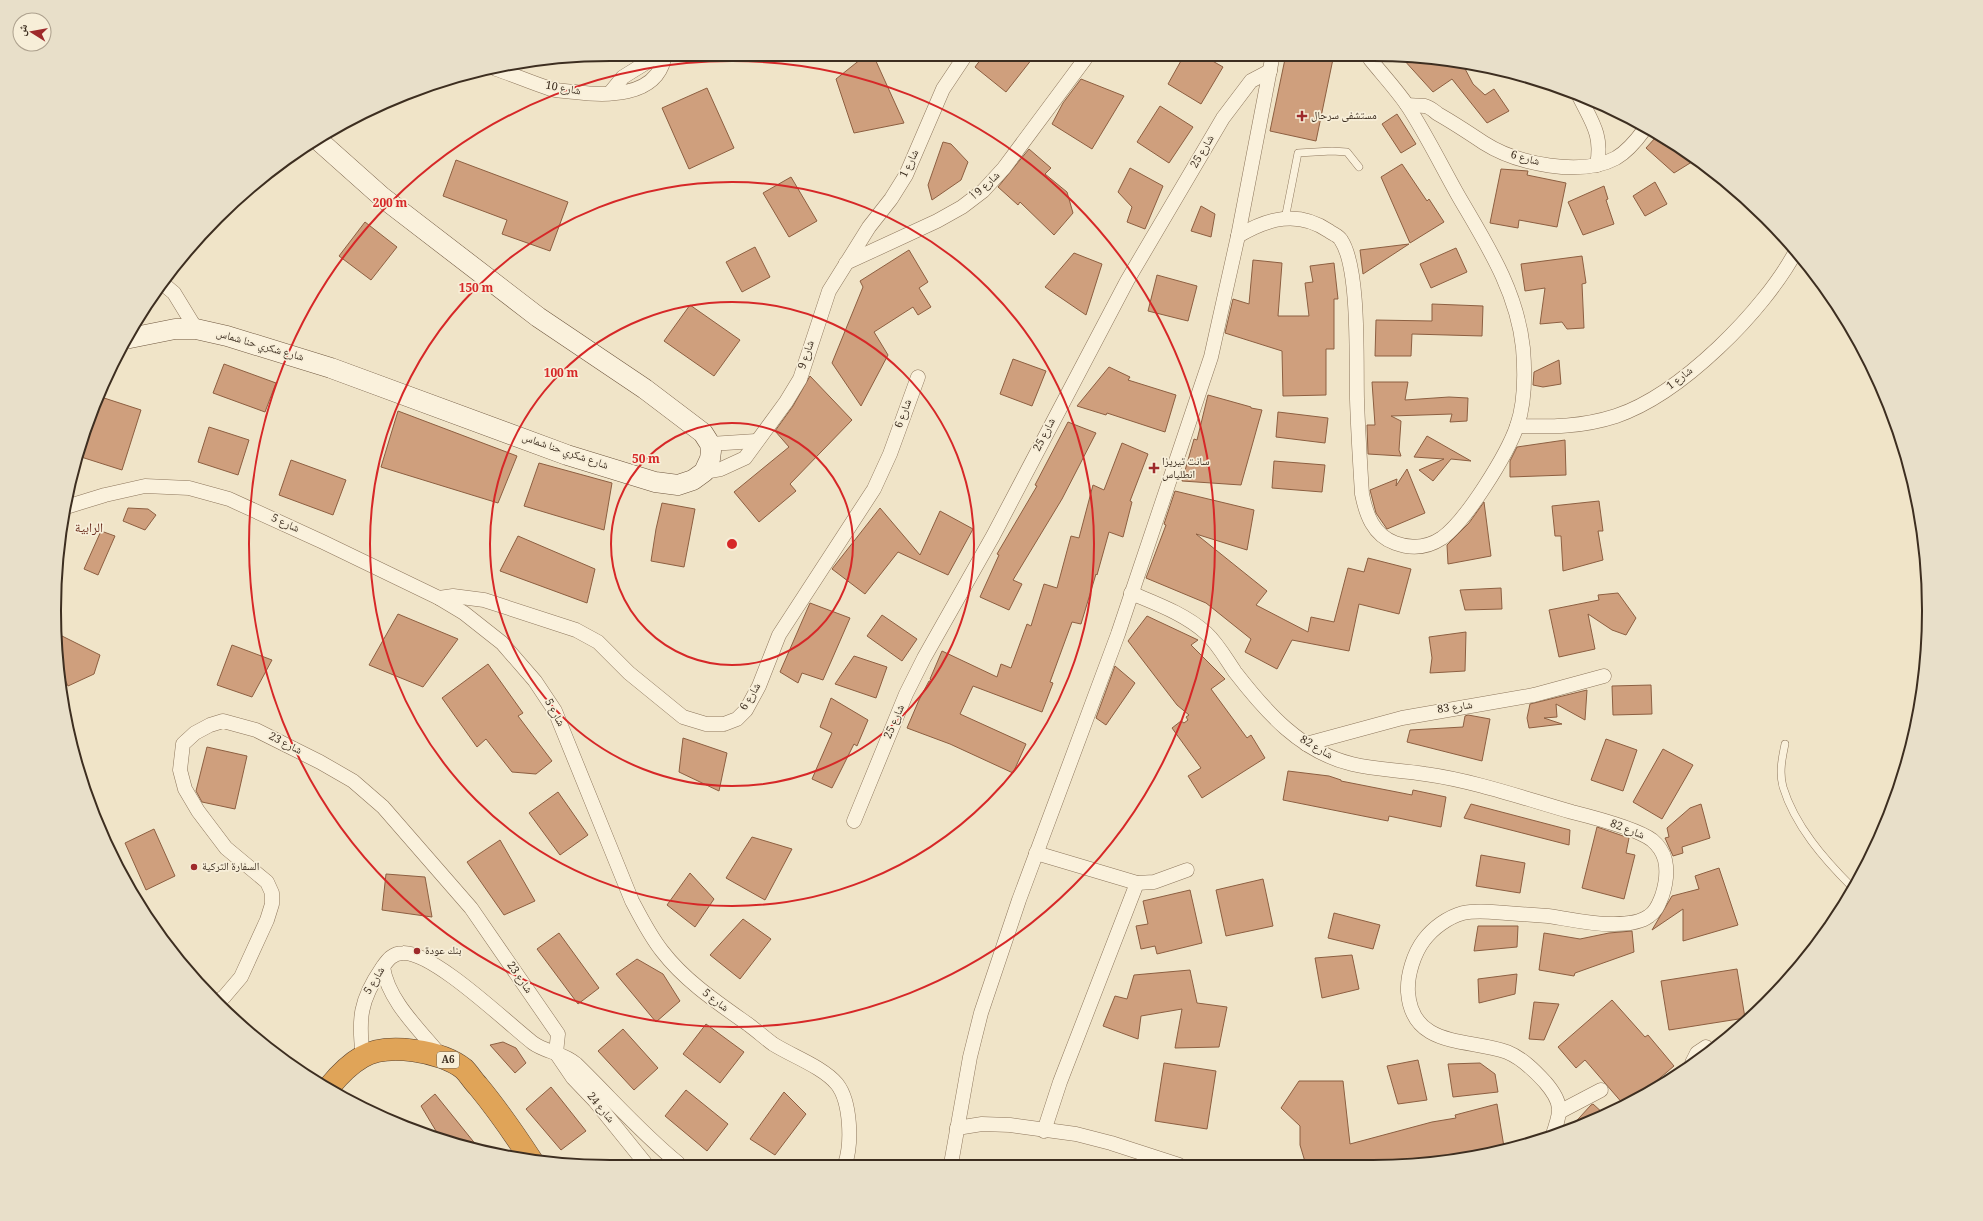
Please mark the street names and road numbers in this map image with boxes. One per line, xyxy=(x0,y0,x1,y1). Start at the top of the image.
street label: شارع 10 xyxy=(544,77,582,101)
street label: شارع 25 xyxy=(1186,132,1220,172)
street label: شارع 6 xyxy=(1508,146,1542,172)
street label: شارع 1 xyxy=(895,147,925,181)
street label: شارع 9 أ xyxy=(967,167,1005,205)
street label: شارع شكري حنا شماس xyxy=(214,324,306,368)
street label: شارع 9 xyxy=(793,338,821,372)
street label: شارع 1 xyxy=(1663,362,1697,396)
street label: شارع 6 xyxy=(890,397,918,431)
street label: شارع 25 xyxy=(1028,415,1062,455)
street label: شارع شكري حنا شماس xyxy=(519,428,611,476)
street label: شارع 5 xyxy=(268,509,302,539)
street label: شارع 6 xyxy=(735,679,767,715)
street label: شارع 5 xyxy=(539,695,569,731)
street label: شارع 83 xyxy=(1436,696,1474,720)
street label: شارع 25 xyxy=(879,702,911,742)
street label: شارع 23 xyxy=(265,727,305,761)
street label: شارع 82 xyxy=(1296,731,1336,765)
street label: شارع 82 xyxy=(1607,815,1647,845)
street label: شارع 23 xyxy=(501,958,537,998)
street label: شارع 5 xyxy=(359,963,391,999)
street label: شارع 5 xyxy=(698,984,732,1018)
road number: A6 xyxy=(437,1052,459,1068)
street label: شارع 24 xyxy=(581,1088,619,1128)

